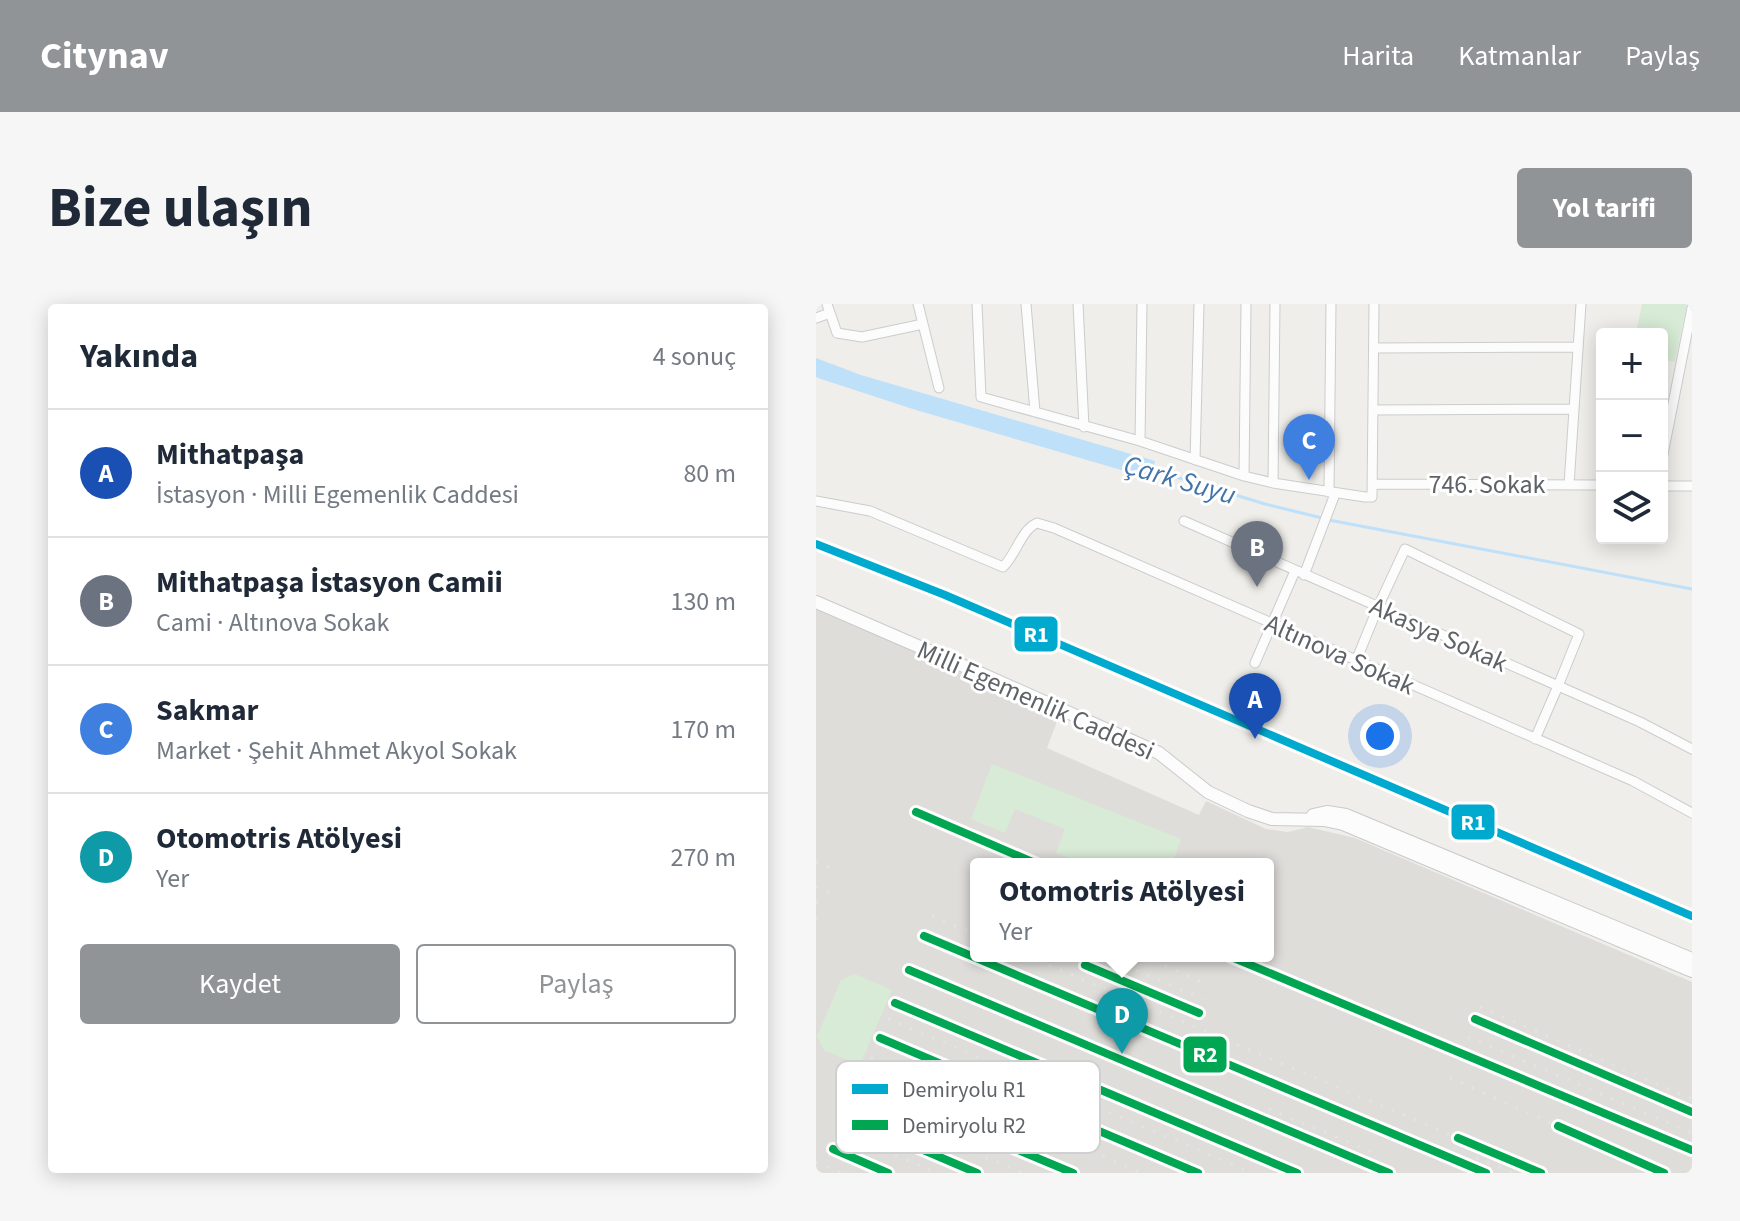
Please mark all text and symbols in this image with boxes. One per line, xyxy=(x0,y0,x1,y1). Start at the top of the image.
text: Citynav xyxy=(40,29,169,83)
text: Harita xyxy=(1342,36,1414,76)
text: Katmanlar xyxy=(1458,36,1581,76)
text: Paylaş xyxy=(1625,36,1700,76)
button: Yol tarifi xyxy=(1517,168,1692,248)
text: Bize ulaşın xyxy=(48,169,312,248)
map controls xyxy=(1596,328,1668,544)
button: + xyxy=(1596,328,1668,400)
text: Yakında xyxy=(80,332,198,381)
text: 4 sonuç xyxy=(653,338,736,375)
button: − xyxy=(1596,400,1668,472)
pin: C xyxy=(1283,414,1335,480)
text: Mithatpaşa xyxy=(156,433,304,476)
water label: Çark Suyu xyxy=(1119,445,1240,515)
text: A xyxy=(99,455,113,492)
text: 80 m xyxy=(683,455,736,492)
street label: 746. Sokak xyxy=(1428,466,1546,503)
button: layers xyxy=(1596,472,1668,544)
text: İstasyon · Milli Egemenlik Caddesi xyxy=(156,476,519,513)
pin: B xyxy=(1231,521,1283,587)
text: Mithatpaşa İstasyon Camii xyxy=(156,561,503,604)
text: B xyxy=(98,583,114,620)
text: 130 m xyxy=(670,583,736,620)
street label: Akasya Sokak xyxy=(1364,588,1514,681)
text: Cami · Altınova Sokak xyxy=(156,604,389,641)
street label: Altınova Sokak xyxy=(1259,605,1421,704)
line badge: R1 xyxy=(1013,615,1059,653)
text: R1 xyxy=(1023,619,1049,651)
street label: Milli Egemenlik Caddesi xyxy=(911,631,1160,769)
pin: A xyxy=(1229,673,1281,739)
text: Sakmar xyxy=(156,689,258,732)
text: C xyxy=(98,711,114,748)
text: 170 m xyxy=(670,711,736,748)
your location xyxy=(1360,716,1400,756)
text: Market · Şehit Ahmet Akyol Sokak xyxy=(156,732,517,769)
line badge: R1 xyxy=(1450,803,1496,841)
text: R1 xyxy=(1460,807,1486,839)
text: Otomotris Atölyesi xyxy=(156,817,402,860)
text: D xyxy=(98,839,114,876)
text: 270 m xyxy=(670,839,736,876)
popup xyxy=(970,858,1274,962)
text: Yer xyxy=(156,860,189,897)
text: Otomotris Atölyesi xyxy=(999,870,1245,913)
text: Yer xyxy=(999,913,1032,950)
button: Kaydet xyxy=(80,944,400,1024)
button: Paylaş xyxy=(416,944,736,1024)
pin: D xyxy=(1096,988,1148,1054)
line badge: R2 xyxy=(1182,1035,1228,1074)
text: R2 xyxy=(1192,1039,1218,1071)
legend xyxy=(836,1061,1100,1153)
text: Demiryolu R1 xyxy=(902,1074,1026,1106)
text: Demiryolu R2 xyxy=(902,1110,1026,1142)

